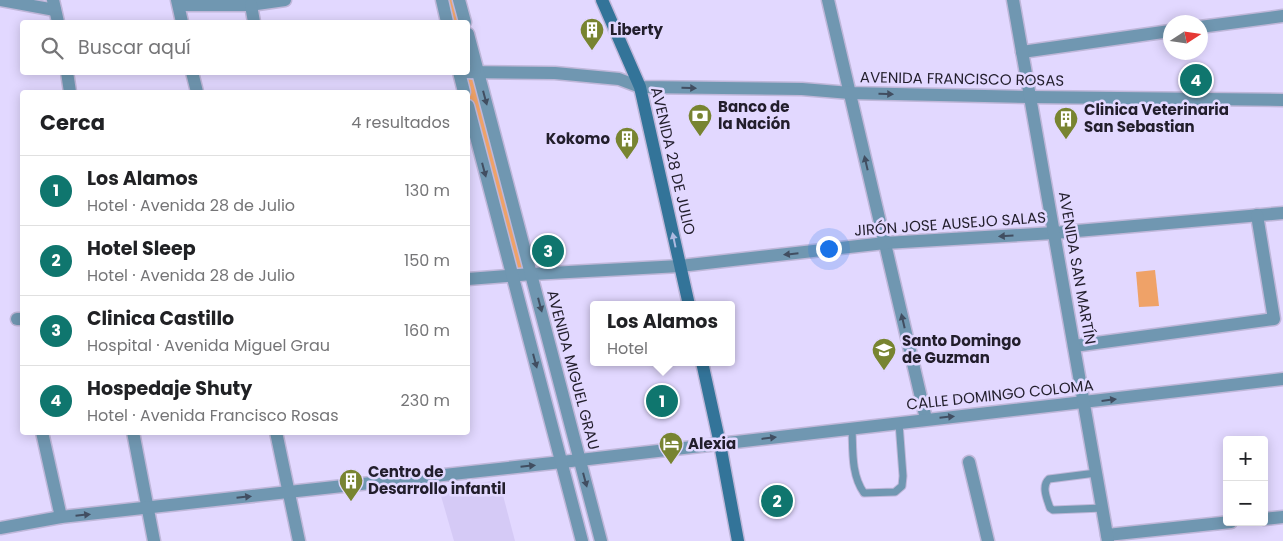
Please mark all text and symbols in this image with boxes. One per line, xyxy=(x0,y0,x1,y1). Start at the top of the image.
north arrow xyxy=(1163,15,1208,60)
building icon: Liberty xyxy=(579,17,605,51)
place label: Liberty xyxy=(610,19,664,40)
search box xyxy=(20,20,470,75)
icon: search xyxy=(38,34,66,62)
text: Buscar aquí xyxy=(78,34,191,61)
pin: 4 xyxy=(1180,61,1212,99)
street label: AVENIDA FRANCISCO ROSAS xyxy=(860,66,1064,91)
one-way arrow xyxy=(681,84,697,92)
street label: AVENIDA 28 DE JULIO xyxy=(646,85,701,237)
one-way arrow xyxy=(481,90,489,105)
one-way arrow xyxy=(879,90,895,98)
place label: Banco de la Nación xyxy=(718,96,790,134)
place label: Clinica Veterinaria San Sebastian xyxy=(1084,99,1229,137)
bank icon: Banco de la Nación xyxy=(687,103,713,137)
building icon: Clinica Veterinaria San Sebastian xyxy=(1053,106,1079,140)
text: Cerca xyxy=(40,108,105,137)
text: 4 resultados xyxy=(351,111,450,134)
building icon: Kokomo xyxy=(614,126,640,160)
place label: Kokomo xyxy=(546,128,610,149)
one-way arrow xyxy=(862,155,870,170)
one-way arrow xyxy=(481,163,489,178)
text: Los Alamos xyxy=(87,165,198,192)
text: 1 xyxy=(53,179,59,202)
text: 130 m xyxy=(405,179,450,202)
street label: AVENIDA SAN MARTÍN xyxy=(1054,190,1101,346)
text: Hotel · Avenida 28 de Julio xyxy=(87,194,295,217)
street label: JIRÓN JOSE AUSEJO SALAS xyxy=(853,206,1047,241)
pin: 3 xyxy=(532,232,564,270)
one-way arrow xyxy=(670,233,678,248)
one-way arrow xyxy=(997,233,1013,241)
text: Hotel Sleep xyxy=(87,235,196,262)
your location xyxy=(816,236,842,262)
text: 2 xyxy=(51,249,61,272)
text: 150 m xyxy=(404,249,450,272)
one-way arrow xyxy=(783,250,799,258)
text: Hotel · Avenida 28 de Julio xyxy=(87,264,295,287)
street label: AVENIDA MIGUEL GRAU xyxy=(542,288,605,452)
one-way arrow xyxy=(536,298,544,313)
popup xyxy=(590,301,735,366)
text: Clinica Castillo xyxy=(87,305,234,332)
text: Los Alamos xyxy=(607,308,718,335)
one-way arrow xyxy=(899,313,907,328)
text: 3 xyxy=(51,319,61,342)
text: 160 m xyxy=(404,319,450,342)
place label: Santo Domingo de Guzman xyxy=(902,330,1021,368)
text: Hospital · Avenida Miguel Grau xyxy=(87,334,330,357)
text: Hotel xyxy=(607,337,648,360)
school or university icon: Santo Domingo de Guzman xyxy=(871,337,897,371)
one-way arrow xyxy=(531,354,539,369)
street label: CALLE DOMINGO COLOMA xyxy=(905,374,1095,415)
text: Hospedaje Shuty xyxy=(87,375,252,402)
pin: 1 xyxy=(646,382,678,420)
text: 4 xyxy=(51,389,61,412)
text: 230 m xyxy=(401,389,450,412)
one-way arrow xyxy=(1101,396,1117,404)
text: Hotel · Avenida Francisco Rosas xyxy=(87,404,339,427)
one-way arrow xyxy=(940,413,956,421)
hotel icon: Alexia xyxy=(658,431,684,465)
place label: Alexia xyxy=(688,433,736,454)
one-way arrow xyxy=(761,434,777,442)
map controls xyxy=(1223,436,1268,526)
button: + xyxy=(1223,436,1268,481)
place label: Centro de Desarrollo infantil xyxy=(368,461,506,499)
one-way arrow xyxy=(520,462,536,470)
building icon: Centro de Desarrollo infantil xyxy=(338,468,364,502)
one-way arrow xyxy=(581,472,589,487)
button: − xyxy=(1223,481,1268,526)
pin: 2 xyxy=(761,482,793,520)
one-way arrow xyxy=(237,493,253,501)
one-way arrow xyxy=(75,510,91,518)

